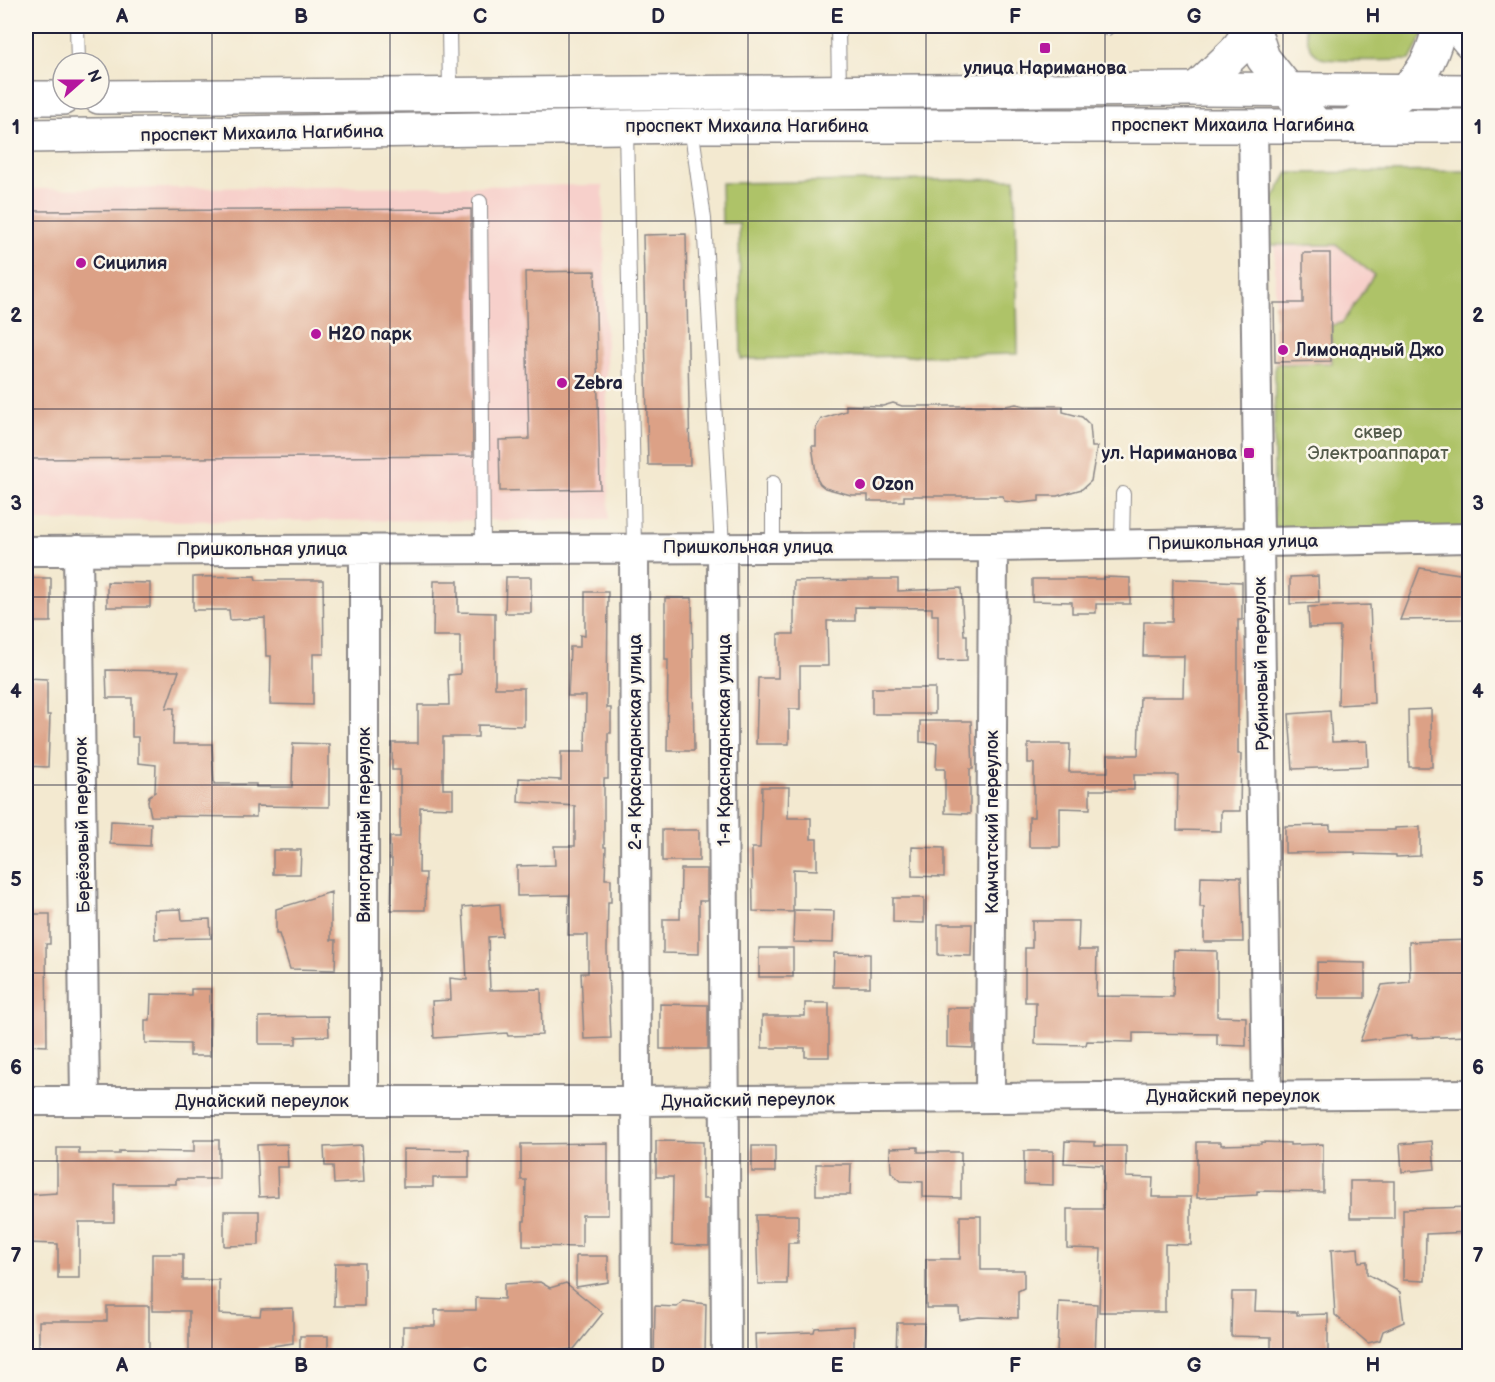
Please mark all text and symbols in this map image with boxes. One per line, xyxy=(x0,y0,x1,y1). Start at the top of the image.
text: A xyxy=(115,5,129,29)
text: B xyxy=(294,5,308,29)
text: C xyxy=(473,5,487,29)
text: D xyxy=(651,5,665,29)
text: E xyxy=(831,5,844,29)
text: F xyxy=(1009,5,1021,29)
text: G xyxy=(1187,5,1202,29)
text: H xyxy=(1366,5,1380,29)
marker: улица Нариманова xyxy=(1038,41,1052,55)
north arrow xyxy=(51,51,111,111)
place label: улица Нариманова xyxy=(964,58,1127,79)
text: N xyxy=(83,67,105,85)
street label: проспект Михаила Нагибина xyxy=(1111,115,1355,136)
text: 1 xyxy=(12,116,20,140)
street label: проспект Михаила Нагибина xyxy=(625,116,869,137)
text: 1 xyxy=(1474,116,1482,140)
street label: проспект Михаила Нагибина xyxy=(140,121,384,146)
place label: Сицилия xyxy=(93,253,167,274)
marker: Сицилия xyxy=(74,256,88,270)
text: 2 xyxy=(10,304,22,328)
text: 2 xyxy=(1472,304,1484,328)
place label: H2O парк xyxy=(328,324,412,345)
marker: H2O парк xyxy=(309,327,323,341)
place label: Лимонадный Джо xyxy=(1294,340,1444,361)
marker: Лимонадный Джо xyxy=(1276,343,1290,357)
place label: Zebra xyxy=(574,373,623,394)
marker: Zebra xyxy=(555,376,569,390)
park label: cквер Электроаппарат xyxy=(1307,422,1449,464)
place label: ул. Нариманова xyxy=(1102,443,1238,464)
marker: ул. Нариманова xyxy=(1242,446,1256,460)
place label: Ozon xyxy=(872,474,914,495)
marker: Ozon xyxy=(853,477,867,491)
text: 3 xyxy=(10,492,22,516)
text: 3 xyxy=(1472,492,1484,516)
street label: Пришкольная улица xyxy=(1148,531,1319,554)
street label: Пришкольная улица xyxy=(663,537,834,558)
street label: Пришкольная улица xyxy=(177,539,348,560)
street label: Рубиновый переулок xyxy=(1249,576,1274,752)
street label: 2-я Краснодонская улица xyxy=(625,633,646,850)
street label: 1-я Краснодонская улица xyxy=(714,633,735,846)
text: 4 xyxy=(10,680,22,704)
text: 4 xyxy=(1472,680,1484,704)
street label: Виноградный переулок xyxy=(354,726,375,923)
street label: Камчатский переулок xyxy=(982,730,1003,914)
street label: Берёзовый переулок xyxy=(70,736,95,913)
text: 5 xyxy=(10,868,22,892)
text: 5 xyxy=(1472,868,1484,892)
text: 6 xyxy=(10,1056,22,1080)
text: 6 xyxy=(1472,1056,1484,1080)
street label: Дунайский переулок xyxy=(1146,1086,1320,1107)
street label: Дунайский переулок xyxy=(661,1088,836,1113)
street label: Дунайский переулок xyxy=(175,1091,349,1112)
text: 7 xyxy=(10,1244,22,1268)
text: 7 xyxy=(1472,1244,1484,1268)
text: A xyxy=(115,1354,129,1378)
text: B xyxy=(294,1354,308,1378)
text: C xyxy=(473,1354,487,1378)
text: D xyxy=(651,1354,665,1378)
text: E xyxy=(831,1354,844,1378)
text: F xyxy=(1009,1354,1021,1378)
text: G xyxy=(1187,1354,1202,1378)
text: H xyxy=(1366,1354,1380,1378)

